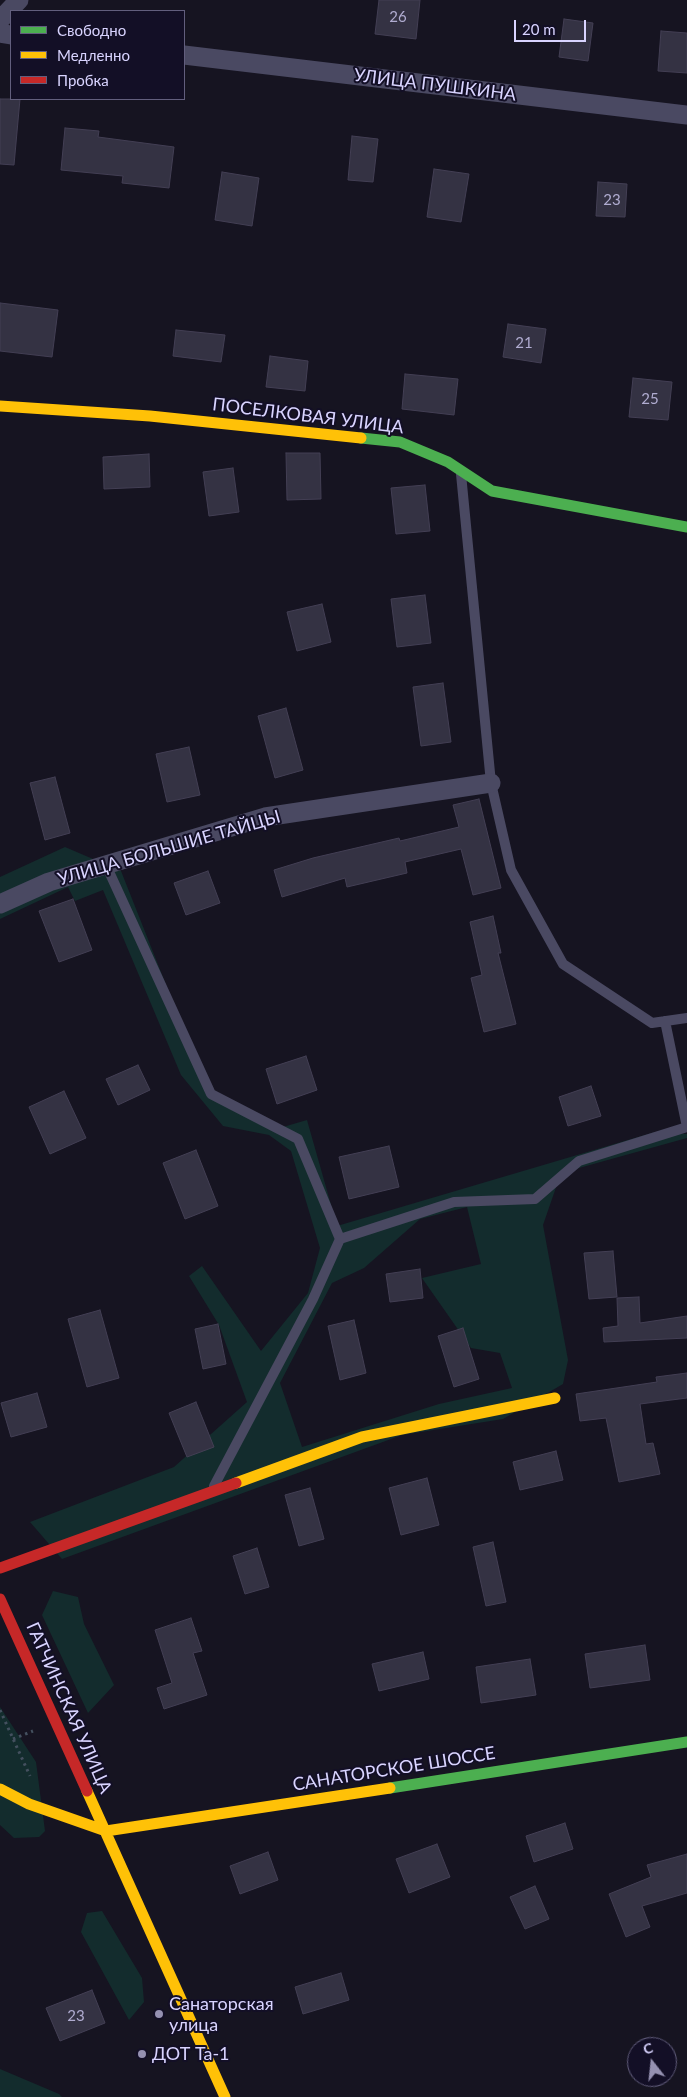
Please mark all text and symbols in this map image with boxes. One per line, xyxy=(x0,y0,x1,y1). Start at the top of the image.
house number: 26 xyxy=(389,8,407,26)
legend xyxy=(10,10,185,100)
scale bar xyxy=(517,10,590,42)
text: 20 m xyxy=(522,20,556,38)
text: Свободно xyxy=(57,21,126,39)
text: Медленно xyxy=(57,46,130,64)
street label: УЛИЦА ПУШКИНА xyxy=(353,64,517,106)
text: Пробка xyxy=(57,71,109,89)
house number: 23 xyxy=(603,191,621,209)
house number: 21 xyxy=(515,334,533,352)
house number: 25 xyxy=(641,390,659,408)
street label: ПОСЕЛКОВАЯ УЛИЦА xyxy=(211,394,405,438)
street label: УЛИЦА БОЛЬШИЕ ТАЙЦЫ xyxy=(55,806,283,890)
street label: ГАТЧИНСКАЯ УЛИЦА xyxy=(22,1619,116,1797)
street label: САНАТОРСКОЕ ШОССЕ xyxy=(291,1742,497,1796)
place label: Санаторская улица xyxy=(169,1993,274,2036)
house number: 23 xyxy=(67,2007,85,2025)
marker: Санаторская улица xyxy=(153,2008,165,2020)
north arrow xyxy=(627,2037,677,2087)
text: С xyxy=(641,2039,655,2058)
place label: ДОТ Та-1 xyxy=(152,2043,230,2065)
marker: ДОТ Та-1 xyxy=(136,2048,148,2060)

